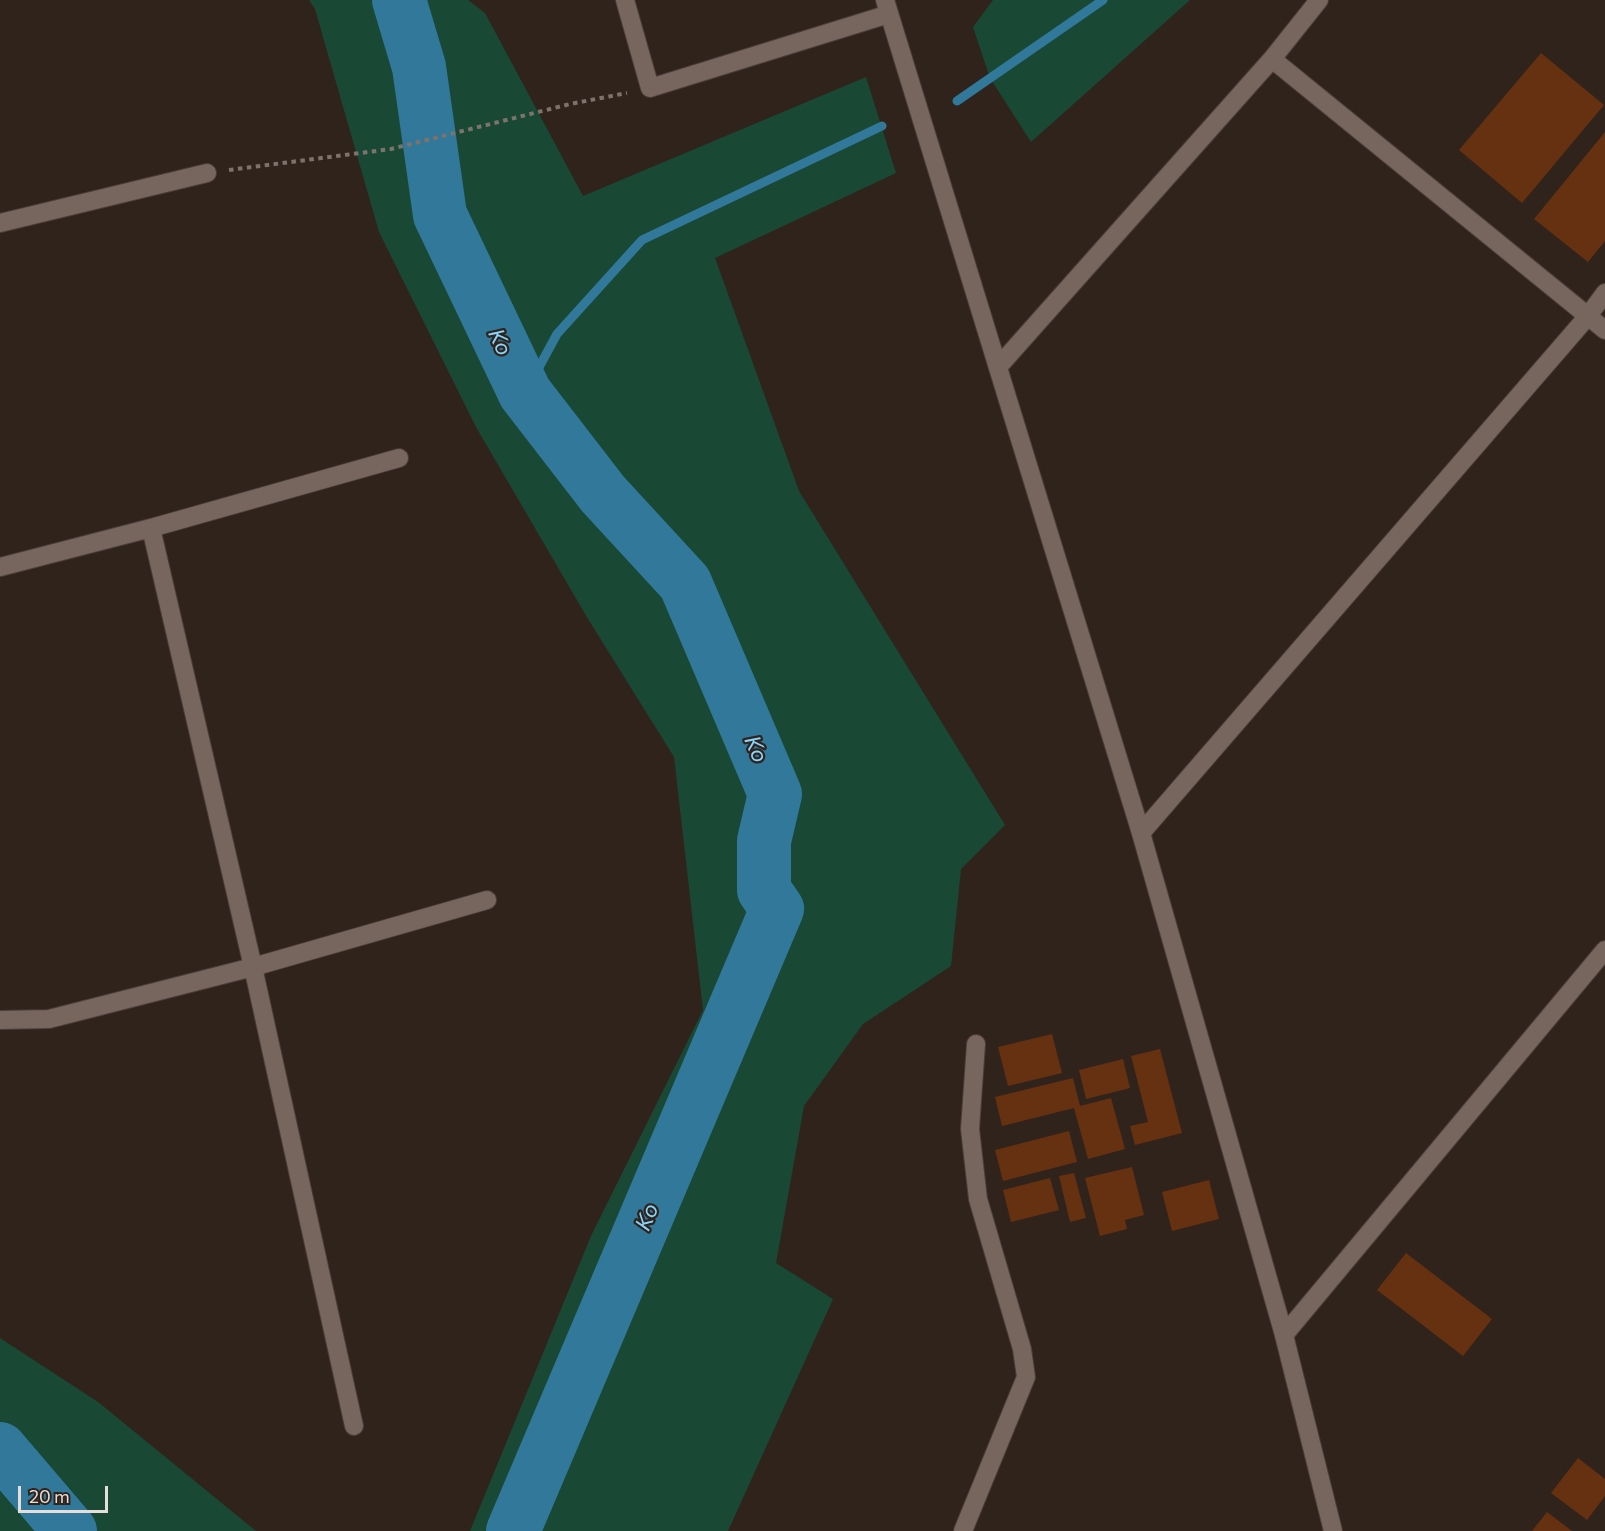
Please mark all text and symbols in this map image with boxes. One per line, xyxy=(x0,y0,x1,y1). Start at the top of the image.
water label: Ko xyxy=(482,324,518,360)
water label: Ko xyxy=(739,731,773,767)
water label: Ko xyxy=(630,1199,664,1235)
scale bar xyxy=(21,1474,111,1512)
text: 20 m xyxy=(29,1485,70,1507)

